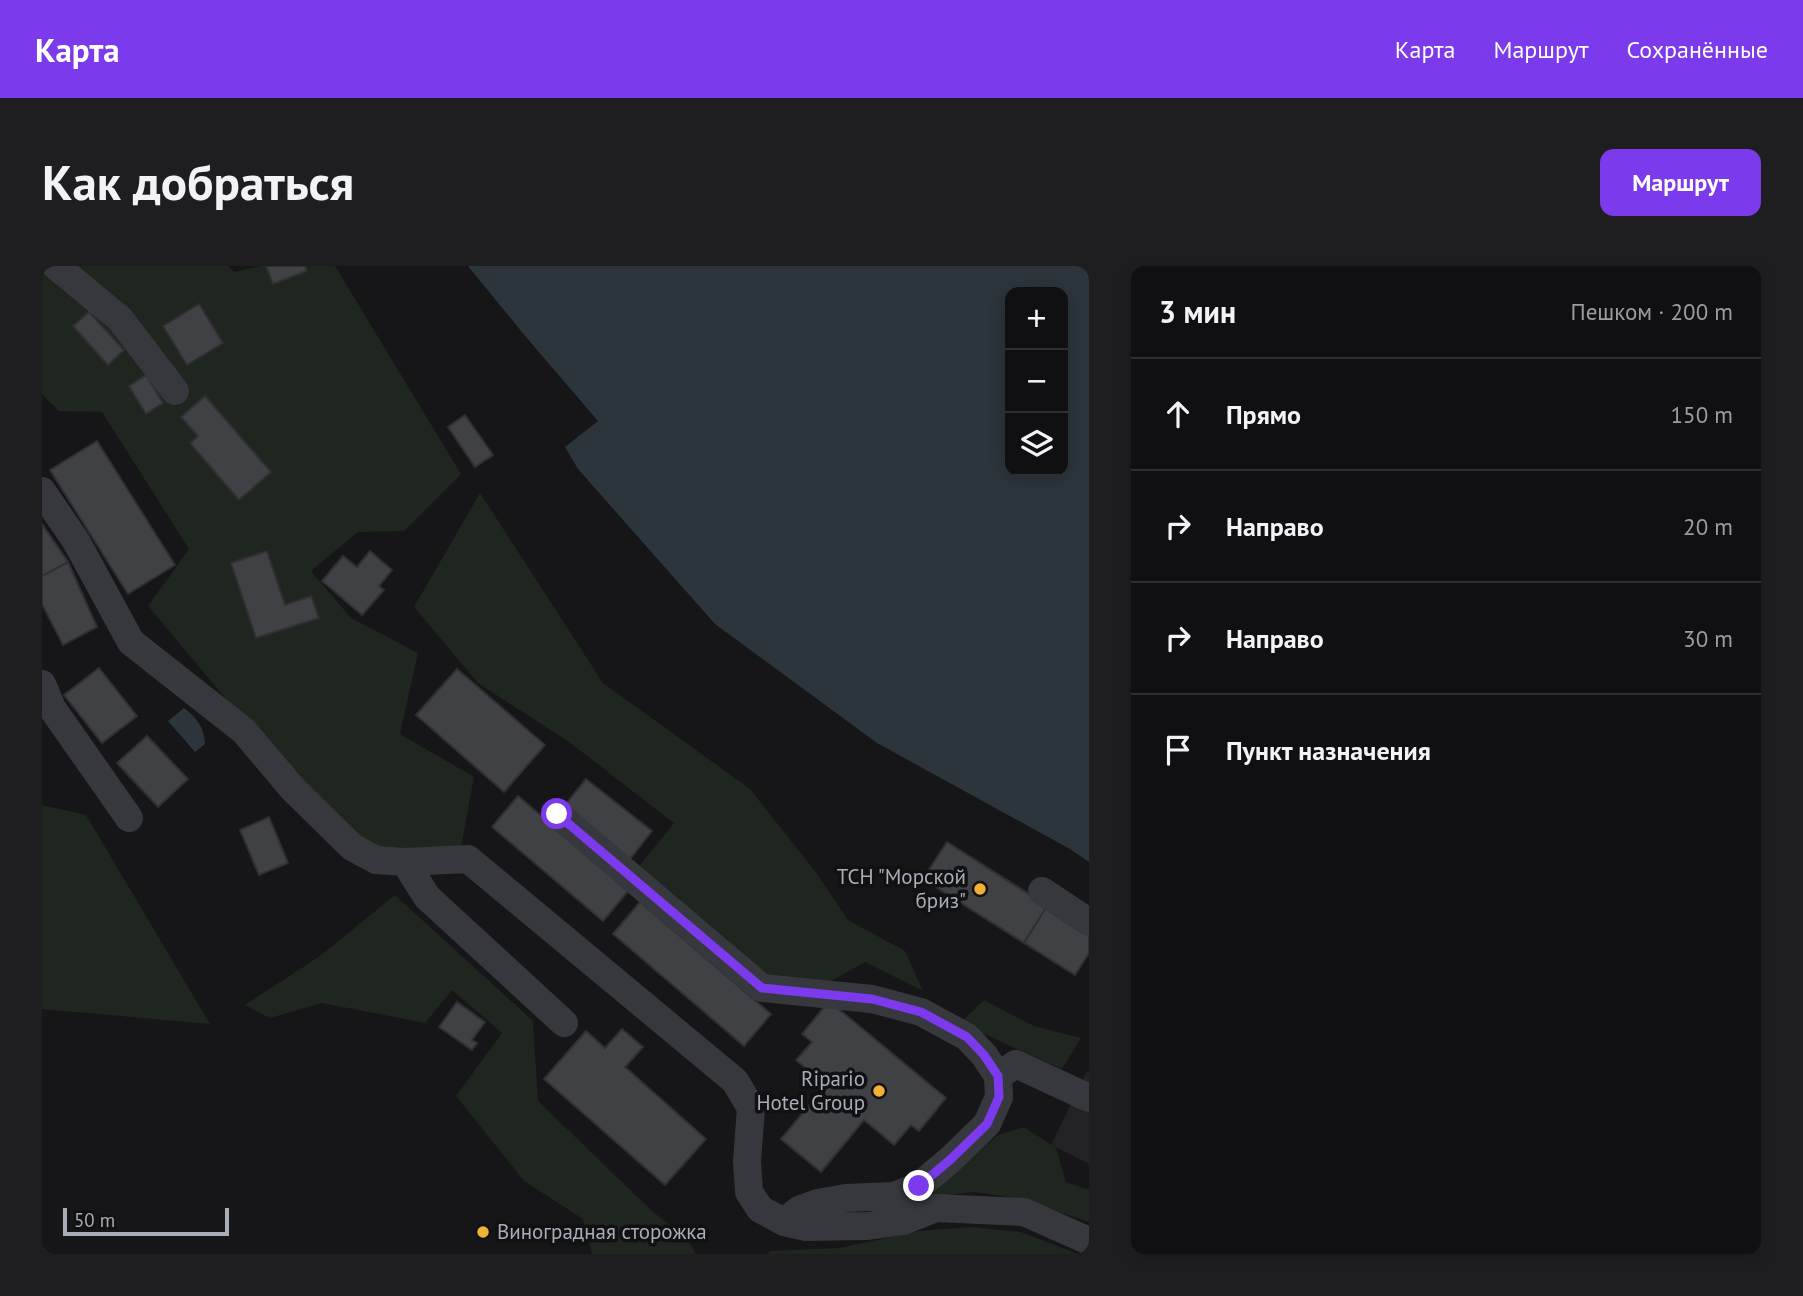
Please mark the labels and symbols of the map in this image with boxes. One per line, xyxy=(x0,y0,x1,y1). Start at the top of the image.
route start xyxy=(541,798,572,829)
place label: ТСН "Морской бриз" xyxy=(837,863,966,914)
marker: ТСН "Морской бриз" xyxy=(972,881,988,897)
place label: Ripario Hotel Group xyxy=(756,1065,865,1116)
marker: Ripario Hotel Group xyxy=(871,1083,887,1099)
route end xyxy=(903,1170,934,1201)
scale bar xyxy=(63,1205,229,1237)
place label: Виноградная сторожка xyxy=(497,1218,707,1245)
marker: Виноградная сторожка xyxy=(475,1224,491,1240)

